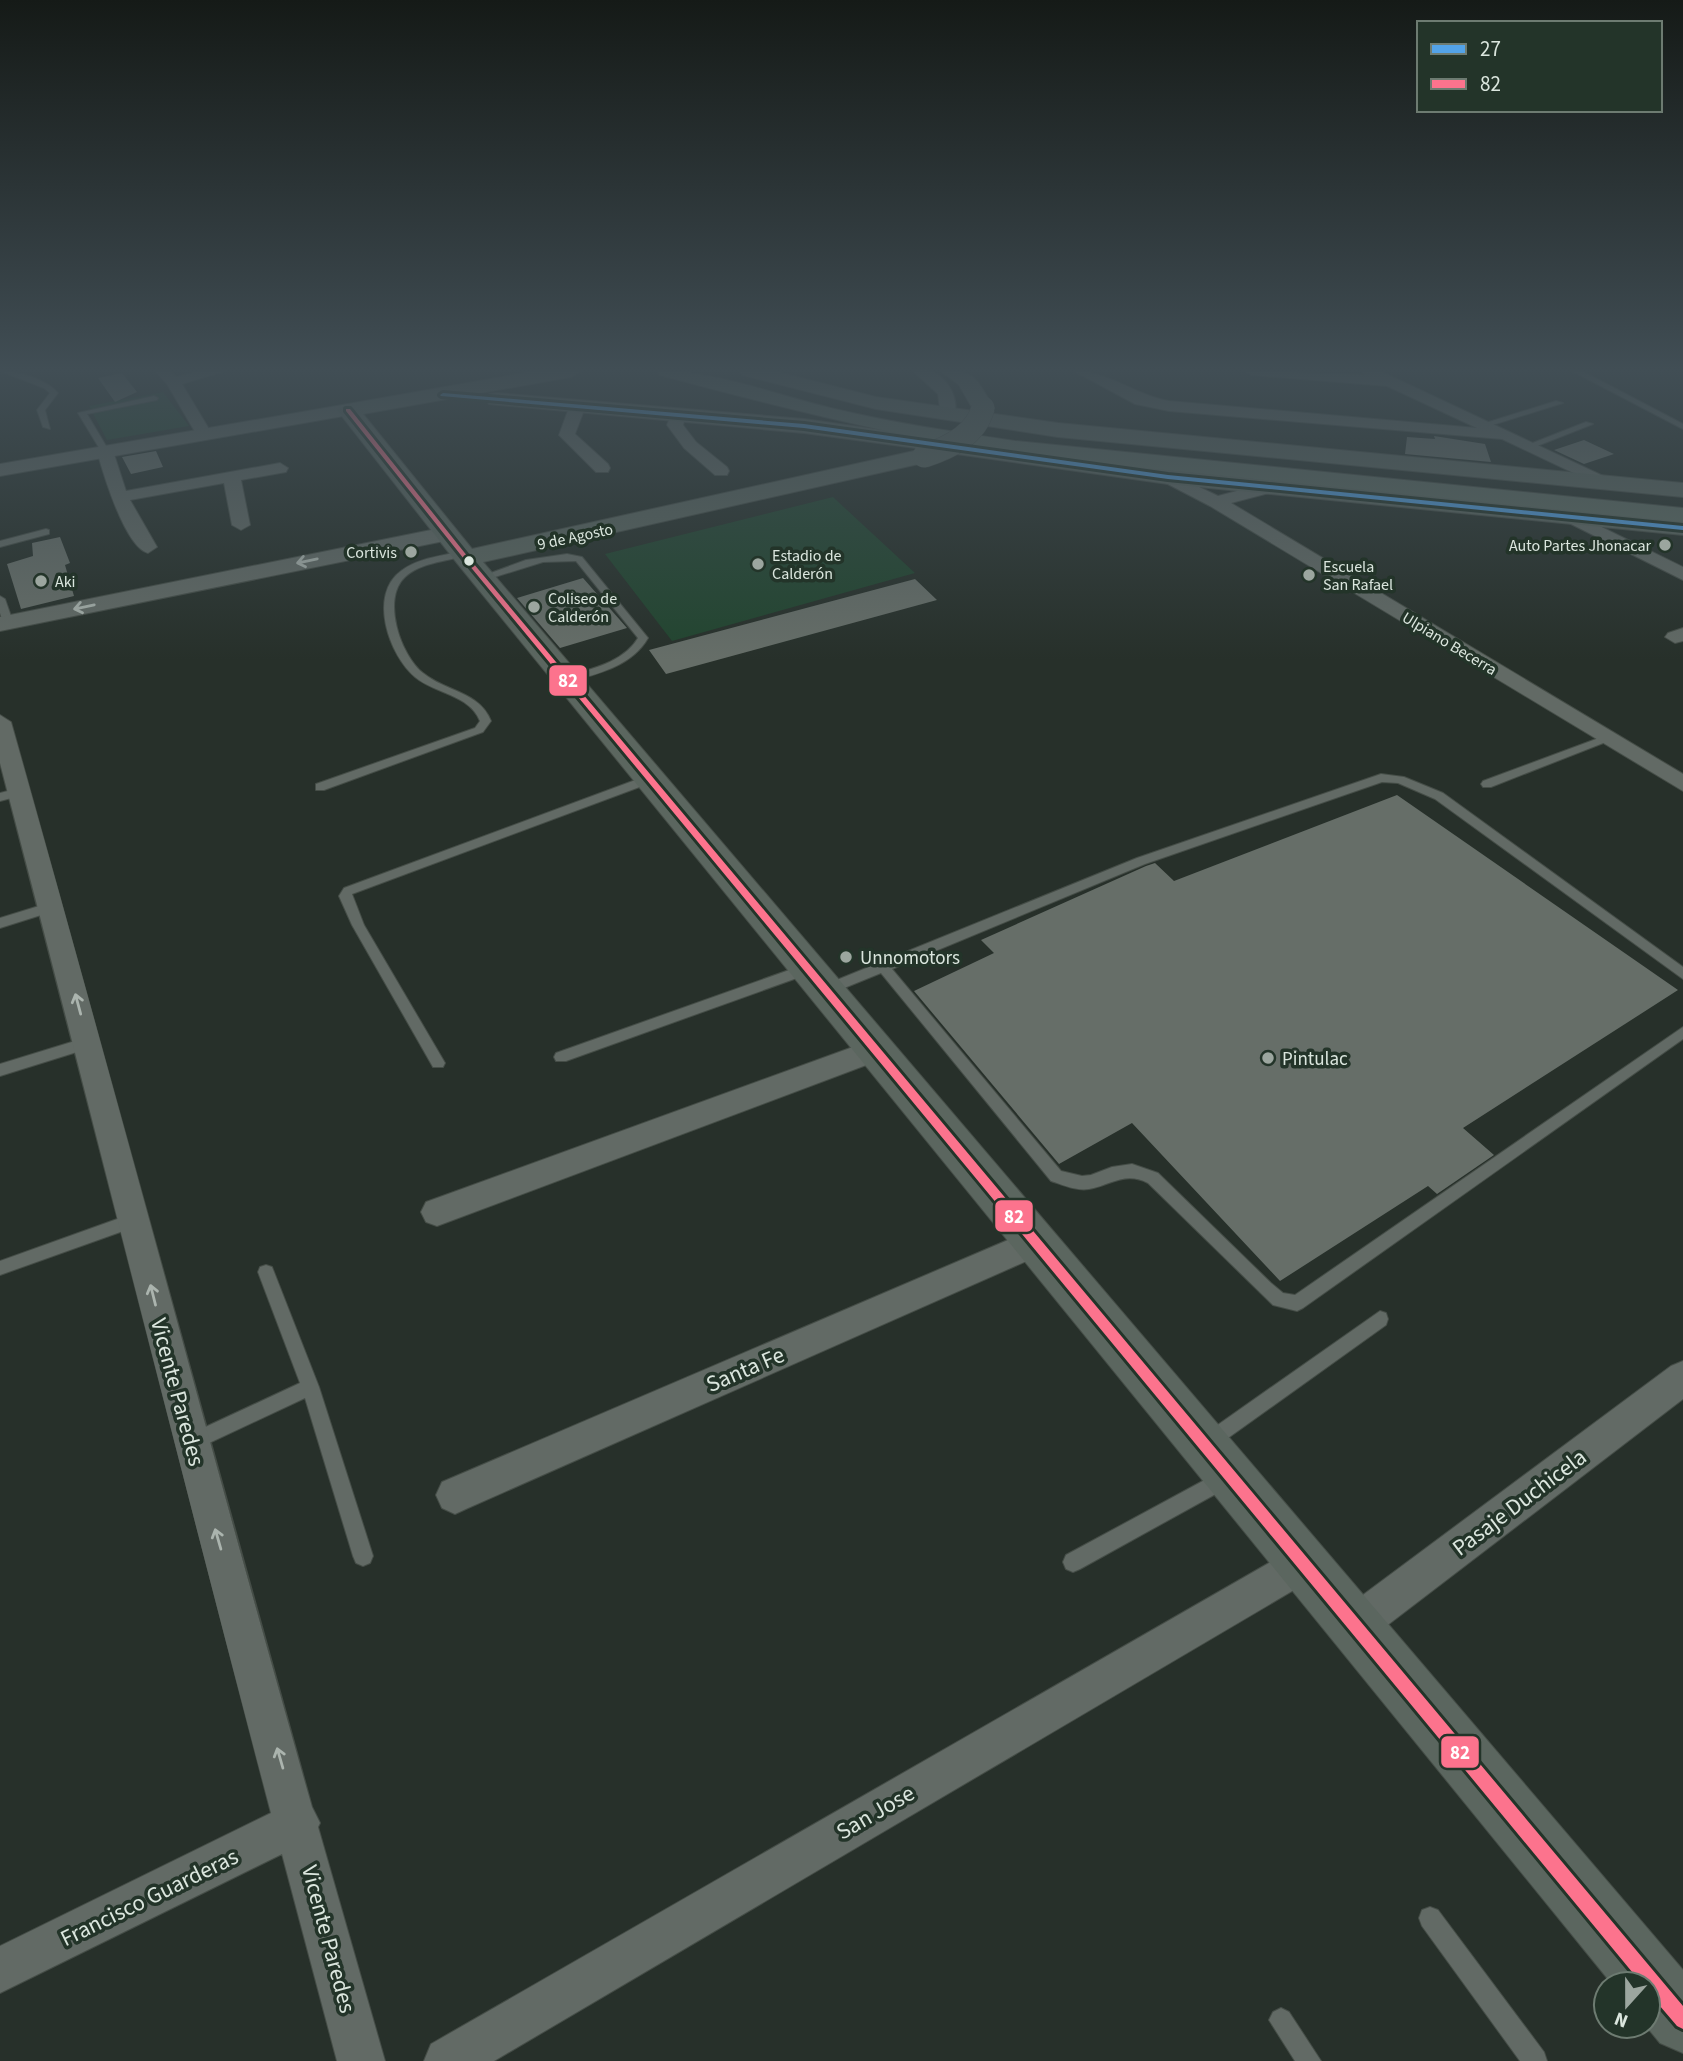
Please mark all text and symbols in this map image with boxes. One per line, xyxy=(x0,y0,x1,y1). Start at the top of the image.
legend xyxy=(1417,21,1662,112)
text: 27 xyxy=(1480,34,1501,64)
text: 82 xyxy=(1480,69,1501,99)
street label: 9 de Agosto xyxy=(535,518,615,556)
place label: Auto Partes Jhonacar xyxy=(1509,535,1651,557)
marker: Auto Partes Jhonacar xyxy=(1657,537,1673,553)
place label: Cortivis xyxy=(346,542,397,564)
marker: Cortivis xyxy=(403,544,419,560)
place label: Estadio de Calderón xyxy=(772,545,842,585)
unlabelled marker xyxy=(462,554,476,568)
one-way arrow xyxy=(296,555,319,569)
marker: Estadio de Calderón xyxy=(750,556,766,572)
place label: Escuela San Rafael xyxy=(1323,556,1393,596)
marker: Escuela San Rafael xyxy=(1301,567,1317,583)
place label: Aki xyxy=(55,571,76,593)
marker: Aki xyxy=(33,573,49,589)
place label: Coliseo de Calderón xyxy=(548,588,617,628)
marker: Coliseo de Calderón xyxy=(526,599,542,615)
one-way arrow xyxy=(73,600,96,614)
street label: Ulpiano Becerra xyxy=(1398,607,1501,681)
line badge: 82 xyxy=(548,664,588,697)
text: 82 xyxy=(558,668,578,695)
place label: Unnomotors xyxy=(860,945,960,972)
marker: Unnomotors xyxy=(838,949,854,965)
one-way arrow xyxy=(71,993,84,1016)
place label: Pintulac xyxy=(1282,1046,1348,1073)
marker: Pintulac xyxy=(1260,1050,1276,1066)
line badge: 82 xyxy=(994,1199,1034,1233)
text: 82 xyxy=(1004,1204,1024,1231)
one-way arrow xyxy=(146,1284,159,1307)
street label: Vicente Paredes xyxy=(142,1315,213,1470)
street label: Santa Fe xyxy=(701,1338,790,1401)
street label: Pasaje Duchicela xyxy=(1445,1441,1593,1564)
one-way arrow xyxy=(210,1528,223,1550)
line badge: 82 xyxy=(1440,1735,1480,1769)
text: 82 xyxy=(1450,1740,1470,1767)
one-way arrow xyxy=(272,1747,285,1769)
street label: San Jose xyxy=(830,1777,921,1848)
street label: Francisco Guarderas xyxy=(55,1840,244,1955)
street label: Vicente Paredes xyxy=(293,1862,364,2017)
north arrow xyxy=(1592,1970,1662,2040)
text: N xyxy=(1611,2005,1632,2034)

